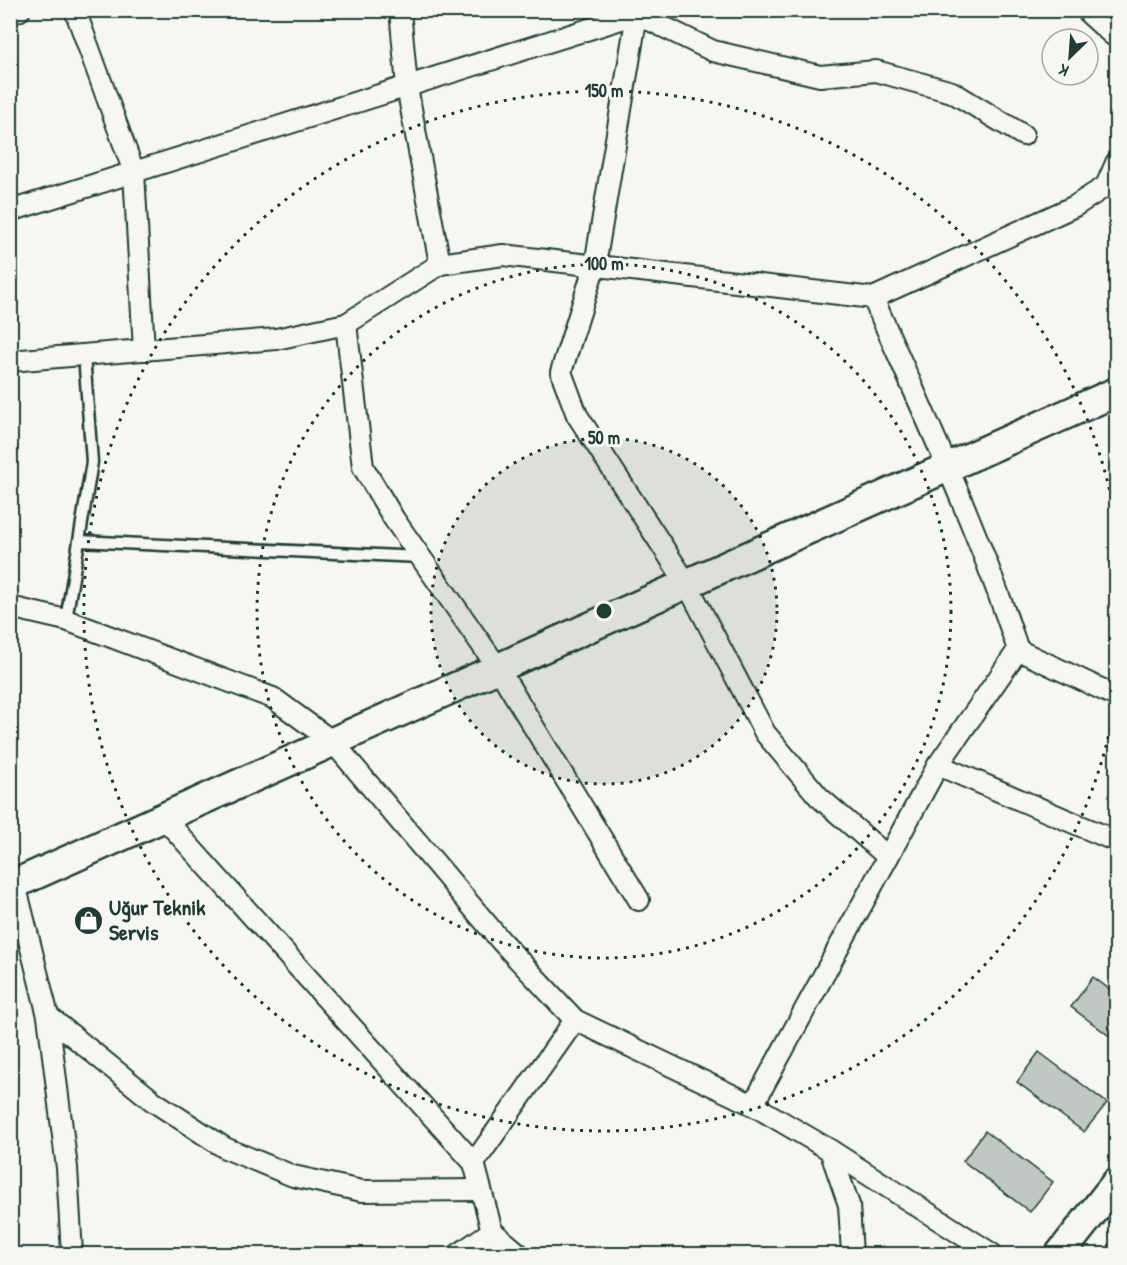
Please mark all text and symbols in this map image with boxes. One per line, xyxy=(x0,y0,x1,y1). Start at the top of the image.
north arrow xyxy=(1040,27,1100,87)
text: K xyxy=(1055,59,1072,82)
text: 150 m xyxy=(585,78,623,103)
text: 100 m xyxy=(584,251,624,276)
text: 50 m xyxy=(588,425,620,450)
centre of rings xyxy=(594,601,614,621)
place label: Uğur Teknik Servis xyxy=(109,892,206,947)
shop icon: Uğur Teknik Servis xyxy=(72,904,104,936)

